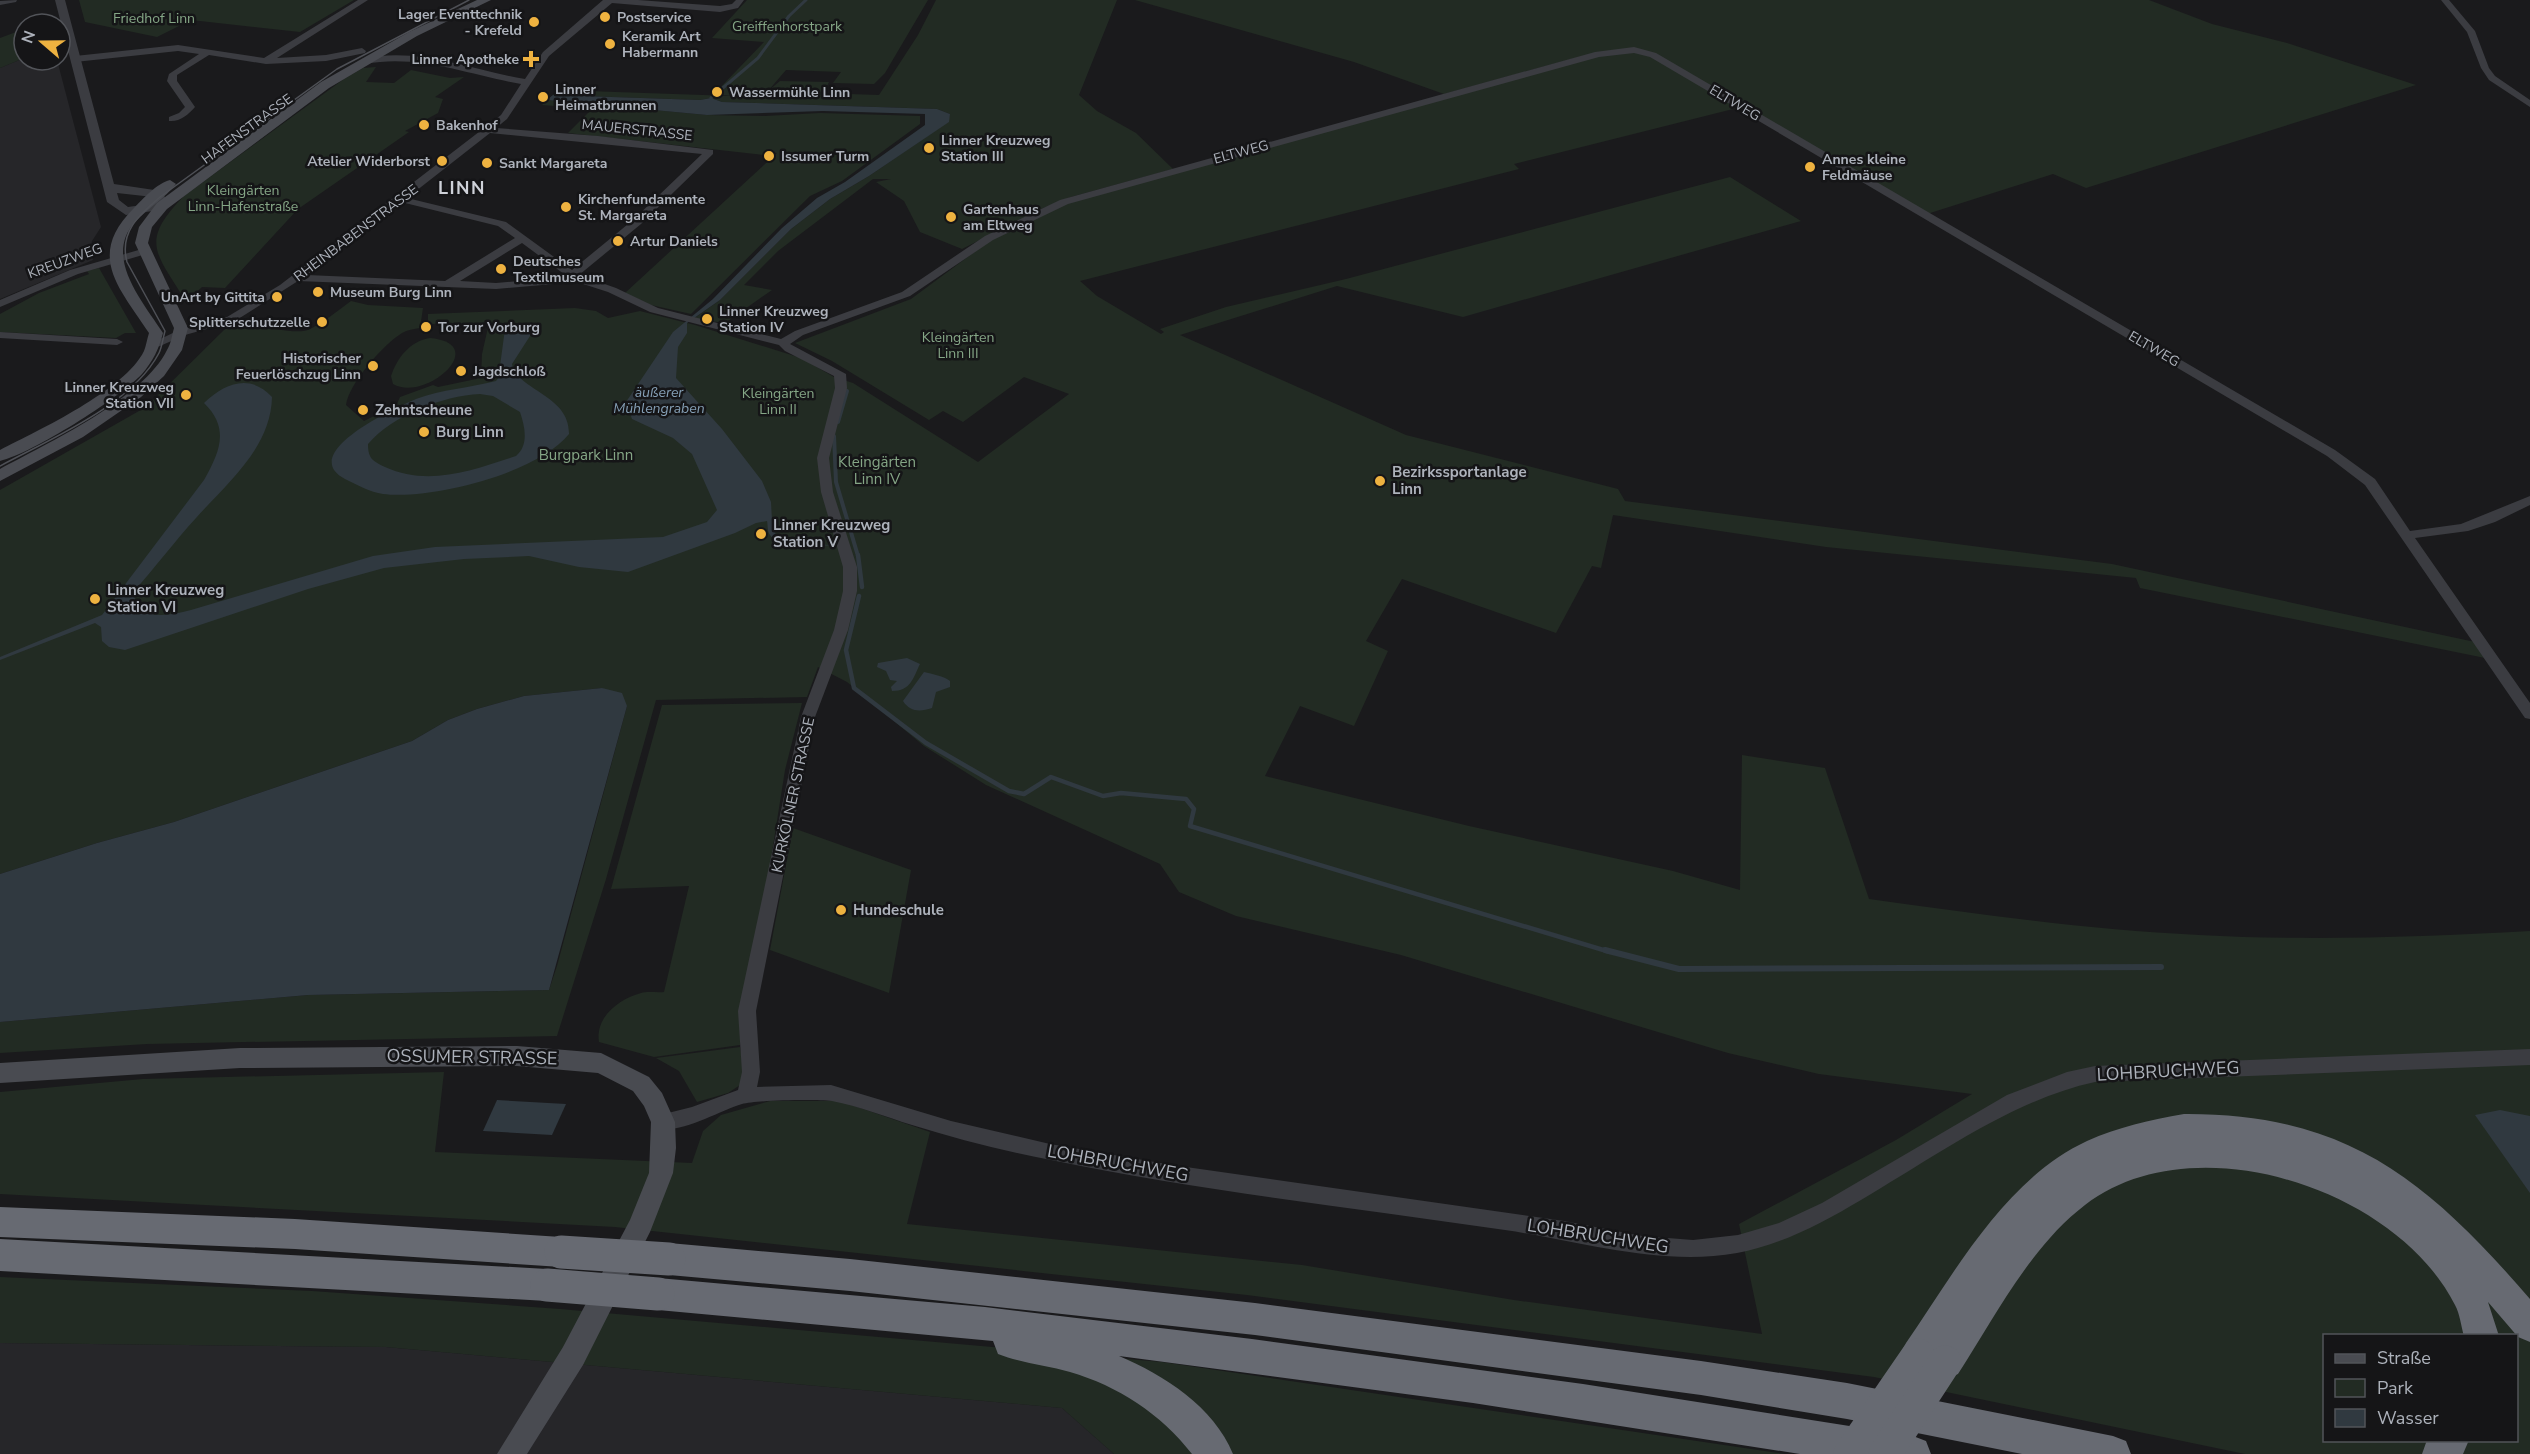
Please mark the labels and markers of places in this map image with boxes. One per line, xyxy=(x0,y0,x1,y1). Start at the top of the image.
place label: Lager Eventtechnik - Krefeld xyxy=(398,5,522,40)
place label: Postservice xyxy=(617,8,692,27)
marker: Postservice xyxy=(598,10,612,24)
marker: Lager Eventtechnik - Krefeld xyxy=(527,15,541,29)
place label: Keramik Art Habermann xyxy=(622,27,701,62)
marker: Keramik Art Habermann xyxy=(603,37,617,51)
place label: Linner Apotheke xyxy=(411,50,519,69)
marker: Linner Apotheke xyxy=(524,52,538,66)
place label: Linner Heimatbrunnen xyxy=(555,80,656,115)
place label: Wassermühle Linn xyxy=(729,83,850,102)
marker: Wassermühle Linn xyxy=(710,85,724,99)
marker: Linner Heimatbrunnen xyxy=(536,90,550,104)
place label: Bakenhof xyxy=(436,116,499,135)
marker: Bakenhof xyxy=(417,118,431,132)
place label: Linner Kreuzweg Station III xyxy=(941,131,1050,166)
marker: Linner Kreuzweg Station III xyxy=(922,141,936,155)
place label: Issumer Turm xyxy=(781,147,869,166)
marker: Issumer Turm xyxy=(762,149,776,163)
place label: Annes kleine Feldmäuse xyxy=(1822,150,1906,185)
place label: Atelier Widerborst xyxy=(307,152,431,171)
marker: Atelier Widerborst xyxy=(435,154,449,168)
place label: Sankt Margareta xyxy=(499,154,607,173)
marker: Sankt Margareta xyxy=(480,156,494,170)
marker: Annes kleine Feldmäuse xyxy=(1803,160,1817,174)
place label: Kirchenfundamente St. Margareta xyxy=(578,190,706,225)
marker: Kirchenfundamente St. Margareta xyxy=(559,200,573,214)
place label: Gartenhaus am Eltweg xyxy=(963,200,1039,235)
marker: Gartenhaus am Eltweg xyxy=(944,210,958,224)
place label: Artur Daniels xyxy=(630,232,718,251)
marker: Artur Daniels xyxy=(611,234,625,248)
place label: Deutsches Textilmuseum xyxy=(513,252,604,287)
marker: Deutsches Textilmuseum xyxy=(494,262,508,276)
place label: Museum Burg Linn xyxy=(330,283,452,302)
marker: Museum Burg Linn xyxy=(311,285,325,299)
place label: UnArt by Gittita xyxy=(161,288,265,307)
marker: UnArt by Gittita xyxy=(270,290,284,304)
place label: Linner Kreuzweg Station IV xyxy=(719,302,828,337)
marker: Linner Kreuzweg Station IV xyxy=(700,312,714,326)
place label: Splitterschutzzelle xyxy=(189,313,310,332)
marker: Splitterschutzzelle xyxy=(315,315,329,329)
place label: Tor zur Vorburg xyxy=(438,318,540,337)
marker: Tor zur Vorburg xyxy=(419,320,433,334)
place label: Historischer Feuerlöschzug Linn xyxy=(236,349,362,384)
marker: Historischer Feuerlöschzug Linn xyxy=(366,359,380,373)
place label: Jagdschloß xyxy=(472,362,546,381)
marker: Jagdschloß xyxy=(454,364,468,378)
place label: Linner Kreuzweg Station VII xyxy=(65,378,174,413)
marker: Linner Kreuzweg Station VII xyxy=(179,388,193,402)
place label: Zehntscheune xyxy=(375,400,472,420)
marker: Zehntscheune xyxy=(356,403,370,417)
place label: Burg Linn xyxy=(436,422,504,442)
marker: Burg Linn xyxy=(417,425,431,439)
place label: Bezirkssportanlage Linn xyxy=(1392,462,1527,499)
marker: Bezirkssportanlage Linn xyxy=(1373,474,1387,488)
place label: Linner Kreuzweg Station V xyxy=(773,515,890,552)
marker: Linner Kreuzweg Station V xyxy=(754,527,768,541)
place label: Linner Kreuzweg Station VI xyxy=(107,580,224,617)
marker: Linner Kreuzweg Station VI xyxy=(88,592,102,606)
place label: Hundeschule xyxy=(853,900,944,920)
marker: Hundeschule xyxy=(834,903,848,917)

